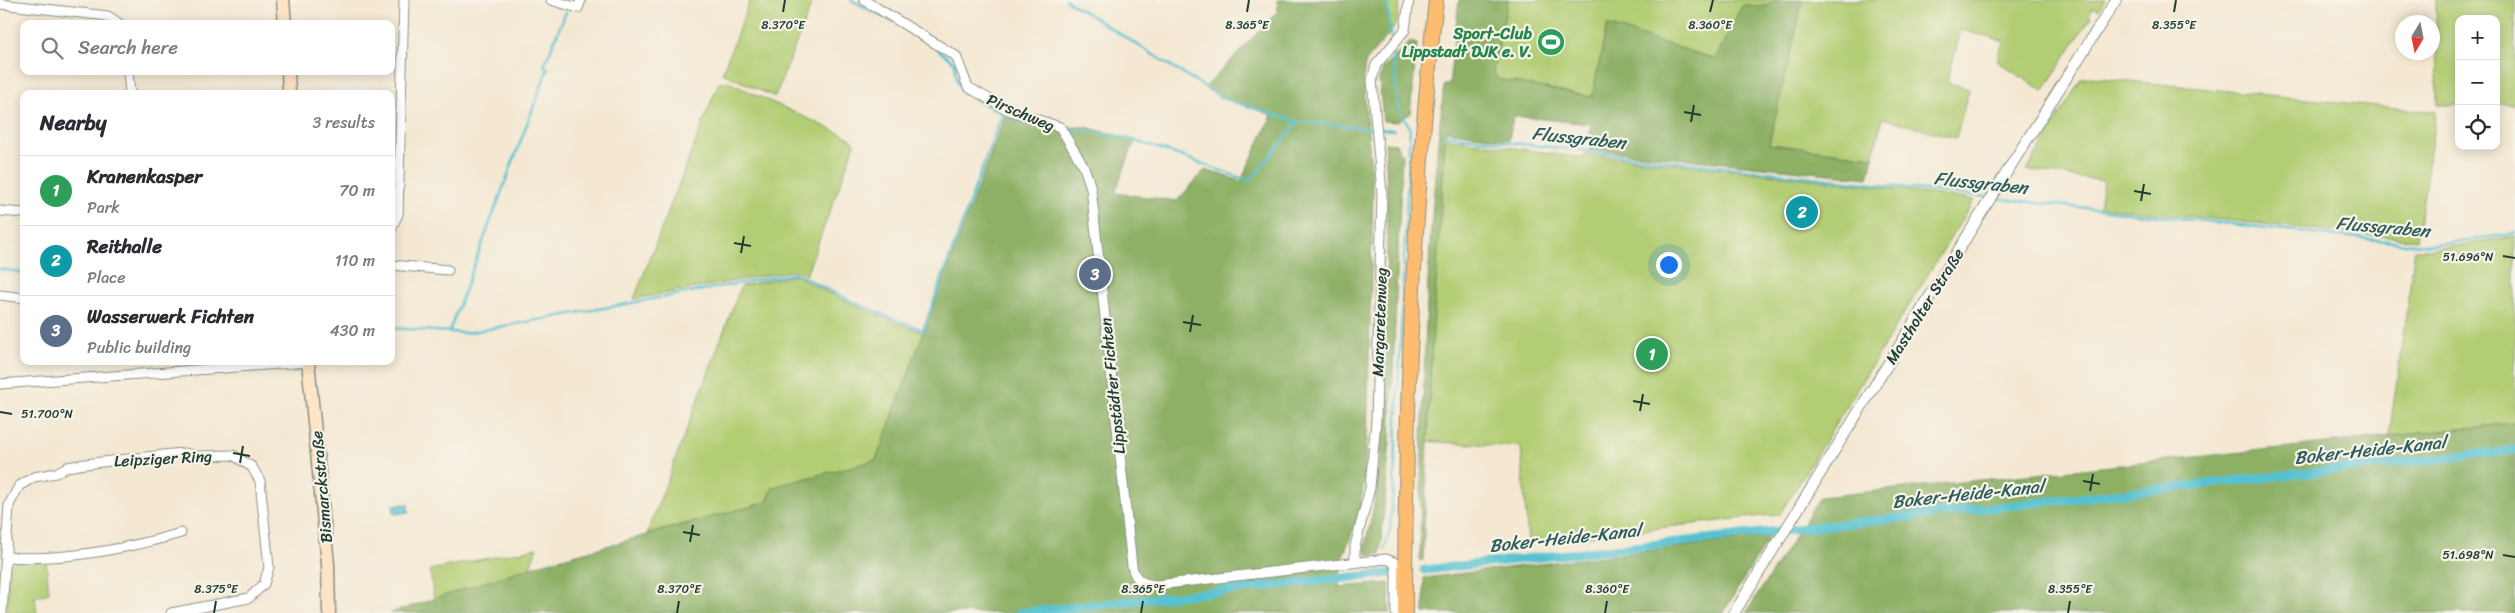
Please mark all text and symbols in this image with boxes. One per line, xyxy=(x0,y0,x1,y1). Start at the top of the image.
text: 8.370°E xyxy=(761,14,806,36)
text: 8.365°E xyxy=(1225,14,1270,36)
text: 8.360°E xyxy=(1688,14,1733,36)
text: 8.355°E xyxy=(2152,14,2197,36)
north arrow xyxy=(2395,15,2440,60)
map controls xyxy=(2455,15,2500,150)
button: + xyxy=(2455,15,2500,60)
place label: Sport-Club Lippstadt DJK e. V. xyxy=(1402,19,1532,66)
search box xyxy=(20,20,395,75)
sports icon: Sport-Club Lippstadt DJK e. V. xyxy=(1536,27,1566,57)
text: Search here xyxy=(78,31,178,64)
icon: search xyxy=(38,34,66,62)
button: − xyxy=(2455,60,2500,105)
street label: Pirschweg xyxy=(982,85,1060,140)
text: Nearby xyxy=(40,104,106,142)
button: locate xyxy=(2455,105,2500,150)
text: 3 results xyxy=(312,108,375,137)
water label: Flussgraben xyxy=(1531,117,1630,159)
text: Kranenkasper xyxy=(87,160,202,193)
water label: Flussgraben xyxy=(1933,162,2032,204)
text: 1 xyxy=(53,176,59,205)
text: 70 m xyxy=(339,176,375,205)
text: Park xyxy=(87,193,120,222)
pin: 2 xyxy=(1786,193,1818,231)
water label: Flussgraben xyxy=(2335,207,2433,247)
text: Reithalle xyxy=(87,230,162,263)
street label: Mastholter Straße xyxy=(1877,242,1972,370)
text: 2 xyxy=(51,246,61,275)
text: 110 m xyxy=(335,246,375,275)
text: 51.696°N xyxy=(2443,246,2494,268)
your location xyxy=(1656,252,1682,278)
pin: 3 xyxy=(1079,255,1111,293)
text: Place xyxy=(87,263,126,292)
street label: Margaretenweg xyxy=(1363,267,1396,377)
text: Wasserwerk Fichten xyxy=(87,300,254,333)
text: 3 xyxy=(52,316,60,345)
text: 430 m xyxy=(330,316,375,345)
street label: Lippstädter Fichten xyxy=(1091,316,1134,456)
text: Public building xyxy=(87,333,191,362)
pin: 1 xyxy=(1636,335,1668,373)
text: 51.700°N xyxy=(21,403,73,425)
water label: Boker-Heide-Kanal xyxy=(2293,426,2451,474)
street label: Bismarckstraße xyxy=(302,430,341,544)
street label: Leipziger Ring xyxy=(113,441,213,476)
water label: Boker-Heide-Kanal xyxy=(1891,470,2049,518)
water label: Boker-Heide-Kanal xyxy=(1488,514,1646,562)
text: 51.698°N xyxy=(2443,544,2494,566)
text: 8.375°E xyxy=(194,578,239,600)
text: 8.370°E xyxy=(657,578,702,600)
text: 8.365°E xyxy=(1121,578,1166,600)
text: 8.360°E xyxy=(1585,578,1630,600)
text: 8.355°E xyxy=(2048,578,2093,600)

